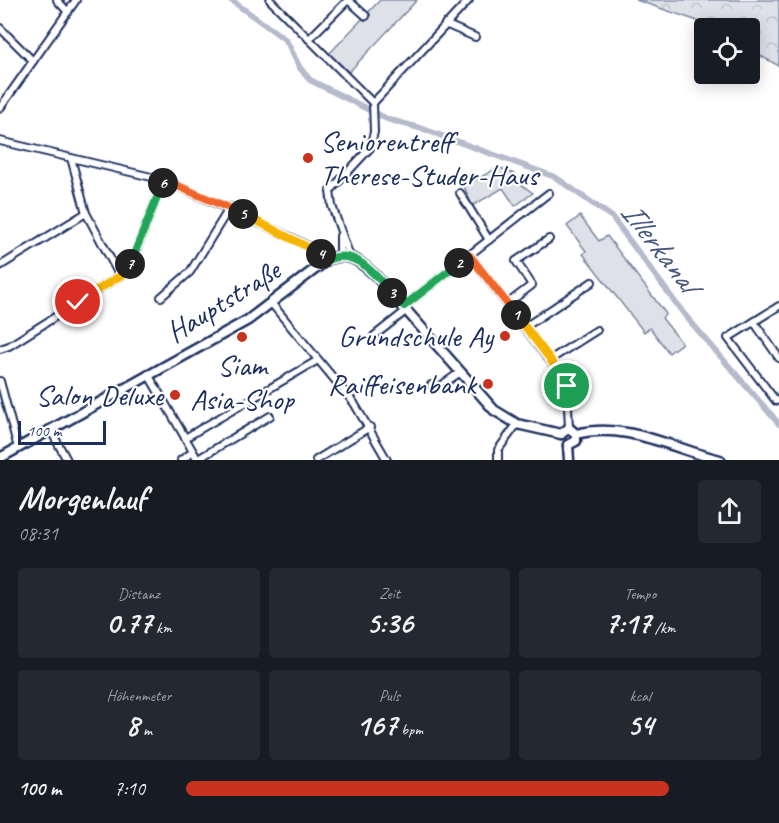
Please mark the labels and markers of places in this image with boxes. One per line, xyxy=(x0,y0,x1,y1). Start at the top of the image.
place label: Seniorentreff Therese-Studer-Haus xyxy=(320,122,541,194)
marker: Seniorentreff Therese-Studer-Haus xyxy=(301,151,315,165)
pin: 6 xyxy=(148,168,178,198)
pin: 5 xyxy=(228,199,258,229)
pin: 4 xyxy=(306,239,336,269)
pin: 2 xyxy=(444,248,474,278)
pin: 7 xyxy=(115,249,145,279)
pin xyxy=(52,276,103,327)
pin: 3 xyxy=(377,278,407,308)
pin: 1 xyxy=(501,300,531,330)
place label: Grundschule Ay xyxy=(338,317,495,355)
marker: Grundschule Ay xyxy=(498,329,512,343)
marker: Siam Asia-Shop xyxy=(235,330,249,344)
place label: Siam Asia-Shop xyxy=(190,346,295,418)
pin xyxy=(541,360,592,411)
place label: Raiffeisenbank xyxy=(328,365,478,403)
place label: Salon Deluxe xyxy=(36,376,165,414)
marker: Raiffeisenbank xyxy=(481,377,495,391)
marker: Salon Deluxe xyxy=(168,388,182,402)

